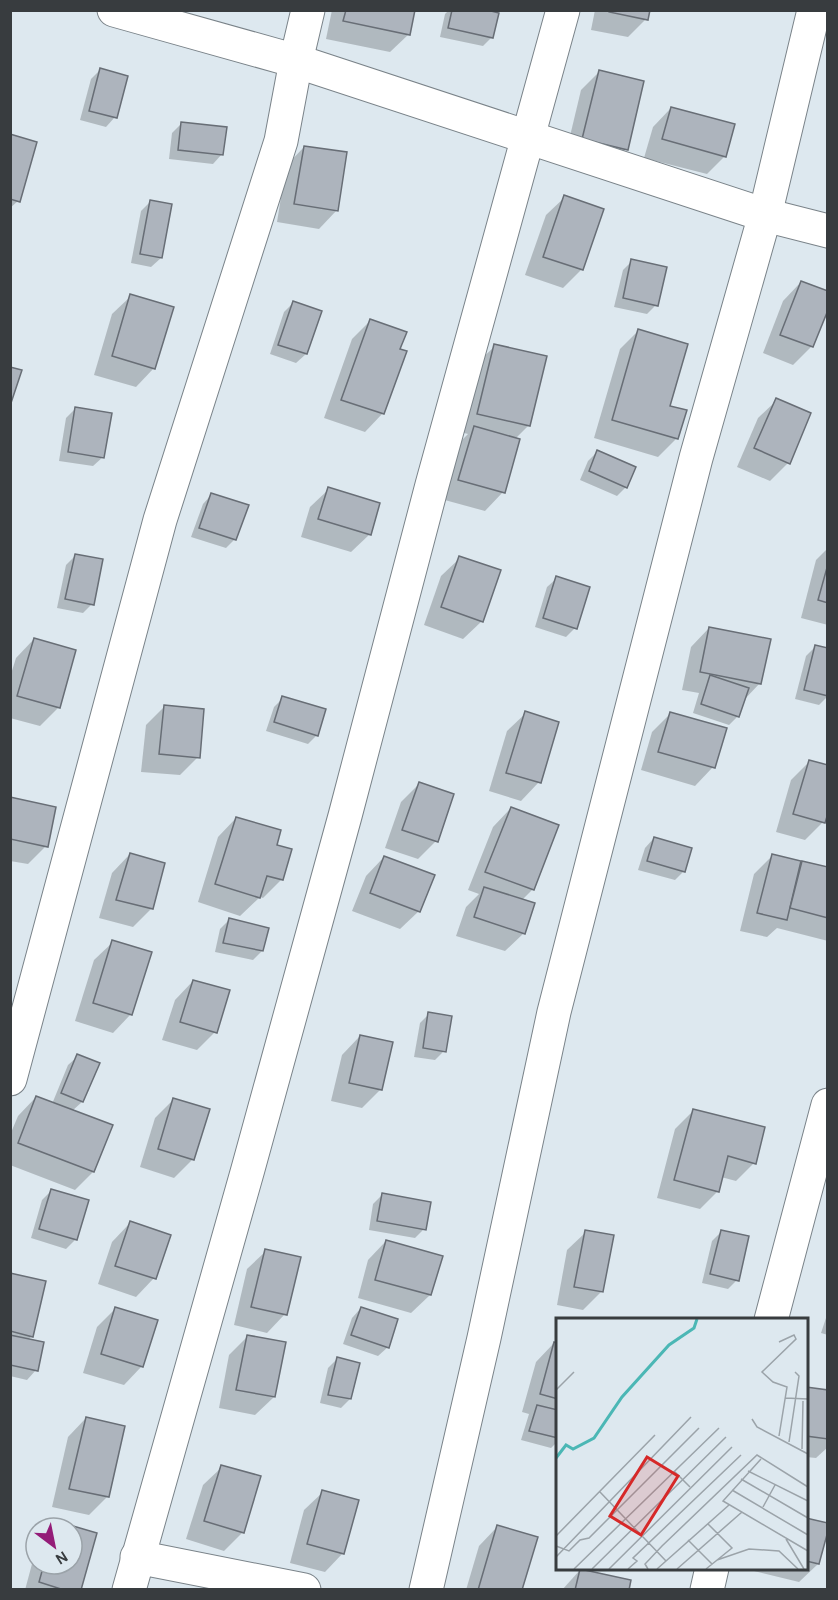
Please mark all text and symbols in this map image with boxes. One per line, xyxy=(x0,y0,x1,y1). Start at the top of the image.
inset map xyxy=(556,1318,808,1570)
north arrow xyxy=(24,1516,84,1576)
text: N xyxy=(52,1547,72,1569)

